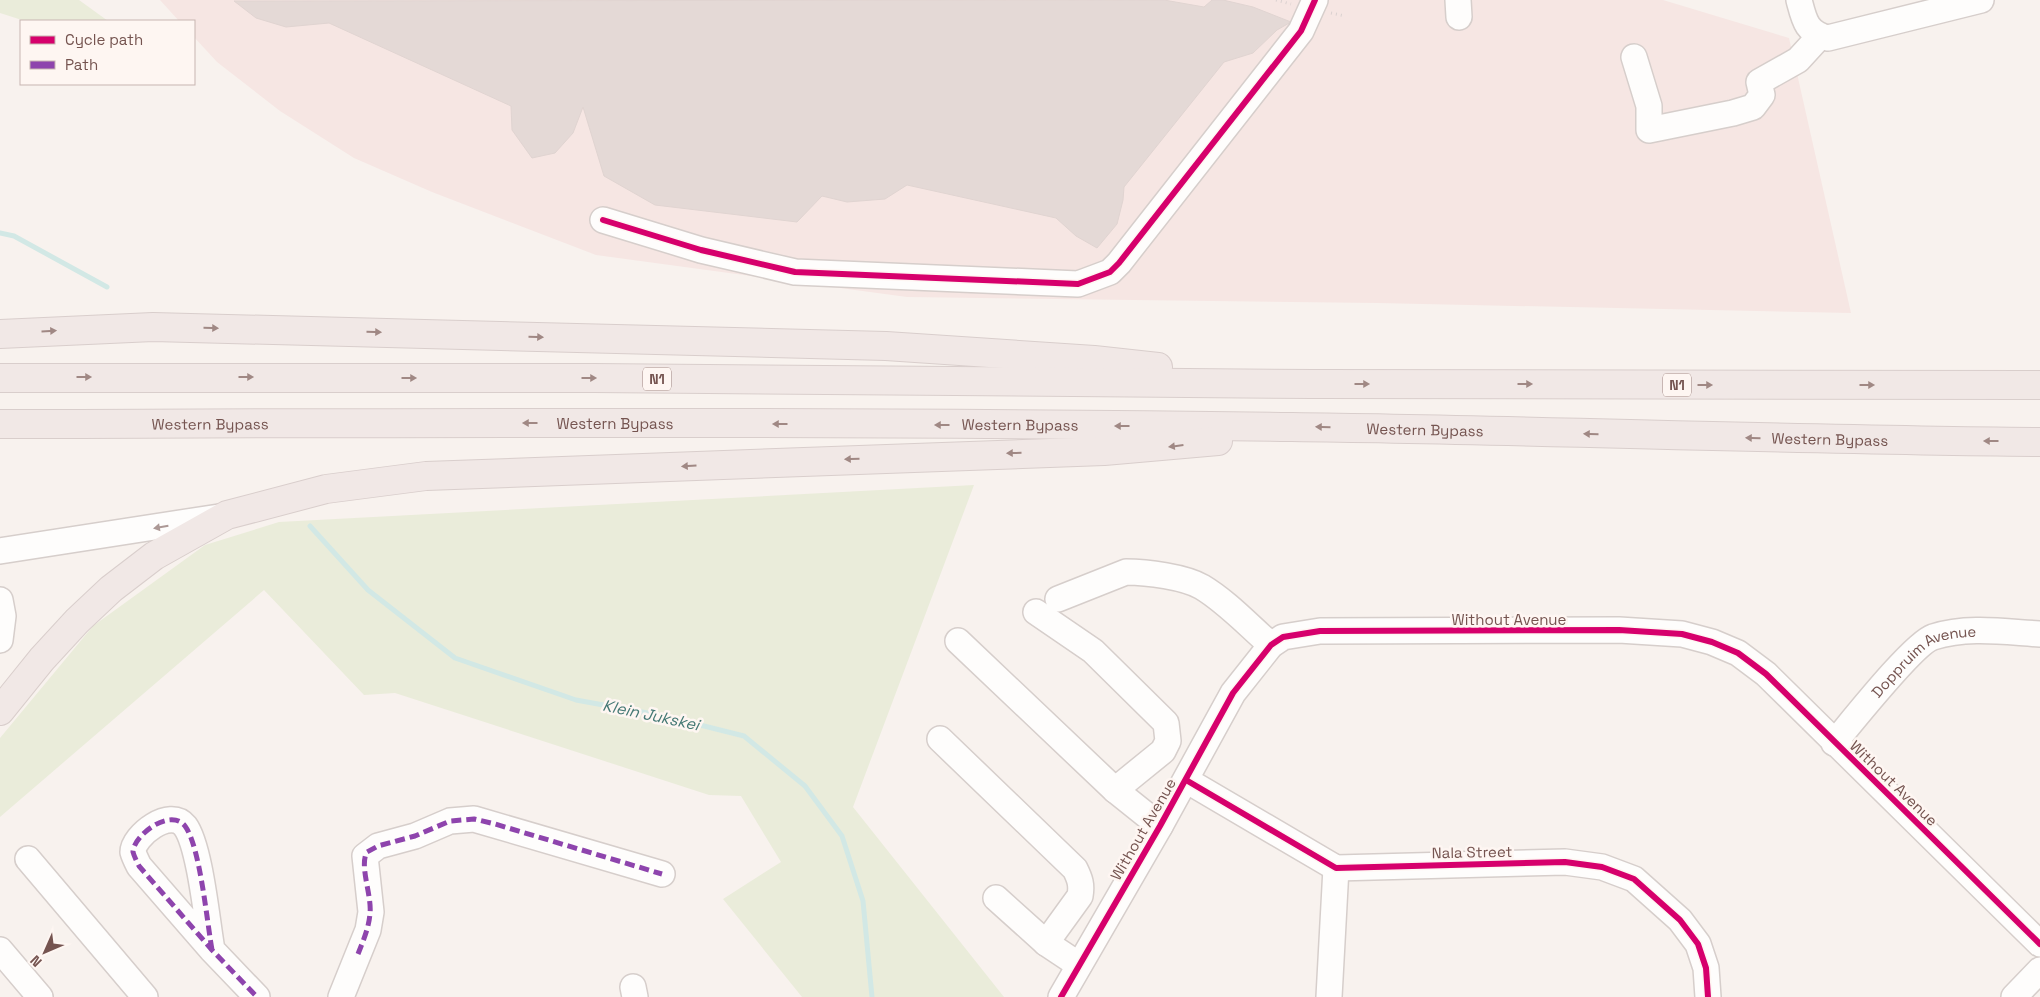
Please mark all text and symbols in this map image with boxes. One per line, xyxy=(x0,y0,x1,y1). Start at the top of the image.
legend xyxy=(20,20,195,85)
text: Cycle path xyxy=(65,30,143,49)
text: Path xyxy=(65,55,98,74)
one-way arrow xyxy=(203,324,219,332)
one-way arrow xyxy=(41,327,57,335)
one-way arrow xyxy=(366,328,382,336)
one-way arrow xyxy=(528,333,544,341)
road number: N1 xyxy=(643,368,671,390)
one-way arrow xyxy=(76,373,92,381)
one-way arrow xyxy=(238,373,254,381)
one-way arrow xyxy=(401,374,417,382)
one-way arrow xyxy=(581,374,597,382)
road number: N1 xyxy=(1663,374,1691,396)
one-way arrow xyxy=(1354,380,1370,388)
one-way arrow xyxy=(1517,380,1533,388)
one-way arrow xyxy=(1697,381,1713,389)
one-way arrow xyxy=(1859,381,1875,389)
street label: Western Bypass xyxy=(557,413,674,432)
street label: Western Bypass xyxy=(152,414,269,433)
street label: Western Bypass xyxy=(961,414,1079,434)
one-way arrow xyxy=(521,419,537,427)
street label: Western Bypass xyxy=(1366,419,1484,440)
one-way arrow xyxy=(771,420,787,428)
one-way arrow xyxy=(934,421,950,429)
one-way arrow xyxy=(1114,422,1130,430)
one-way arrow xyxy=(1315,423,1331,431)
street label: Western Bypass xyxy=(1771,428,1889,449)
one-way arrow xyxy=(1582,430,1598,438)
one-way arrow xyxy=(1745,434,1761,442)
one-way arrow xyxy=(1983,437,1999,445)
one-way arrow xyxy=(1168,442,1184,450)
one-way arrow xyxy=(1006,450,1022,458)
one-way arrow xyxy=(843,455,859,463)
one-way arrow xyxy=(681,462,697,470)
one-way arrow xyxy=(153,523,169,531)
street label: Without Avenue xyxy=(1452,610,1567,629)
street label: Doppruim Avenue xyxy=(1867,621,1977,701)
water label: Klein Jukskei xyxy=(601,695,703,736)
street label: Without Avenue xyxy=(1846,736,1942,830)
street label: Without Avenue xyxy=(1106,774,1180,883)
street label: Nala Street xyxy=(1432,842,1513,862)
north arrow xyxy=(20,927,70,977)
text: N xyxy=(26,952,45,971)

